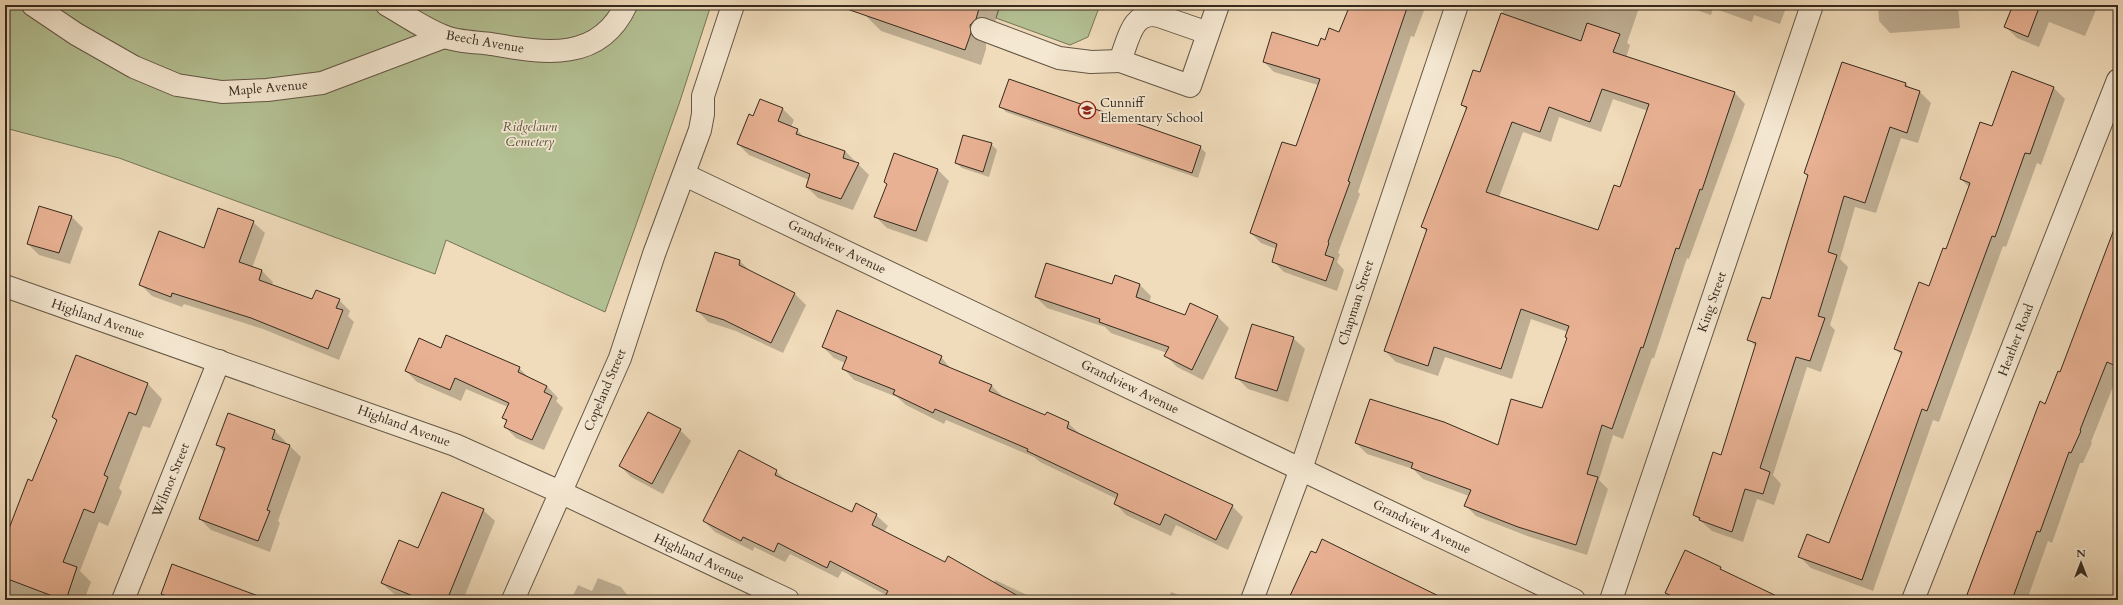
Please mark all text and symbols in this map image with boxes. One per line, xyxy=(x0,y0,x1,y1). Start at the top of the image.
street label: Beech Avenue xyxy=(444,26,526,58)
street label: Maple Avenue xyxy=(228,76,309,100)
place label: Cunniff Elementary School xyxy=(1100,94,1204,127)
school or university icon: Cunniff Elementary School xyxy=(1077,100,1097,120)
park label: Ridgelawn Cemetery xyxy=(503,118,558,151)
street label: Grandview Avenue xyxy=(785,215,889,279)
street label: Chapman Street xyxy=(1334,258,1378,348)
street label: King Street xyxy=(1693,269,1731,335)
street label: Highland Avenue xyxy=(49,295,147,343)
street label: Heather Road xyxy=(1994,301,2038,379)
street label: Copeland Street xyxy=(580,346,630,434)
street label: Grandview Avenue xyxy=(1078,355,1182,419)
street label: Highland Avenue xyxy=(355,401,453,451)
street label: Wilmot Street xyxy=(148,440,194,521)
street label: Grandview Avenue xyxy=(1370,495,1474,559)
street label: Highland Avenue xyxy=(651,529,747,587)
north arrow xyxy=(2061,543,2101,583)
text: N xyxy=(2076,546,2086,561)

